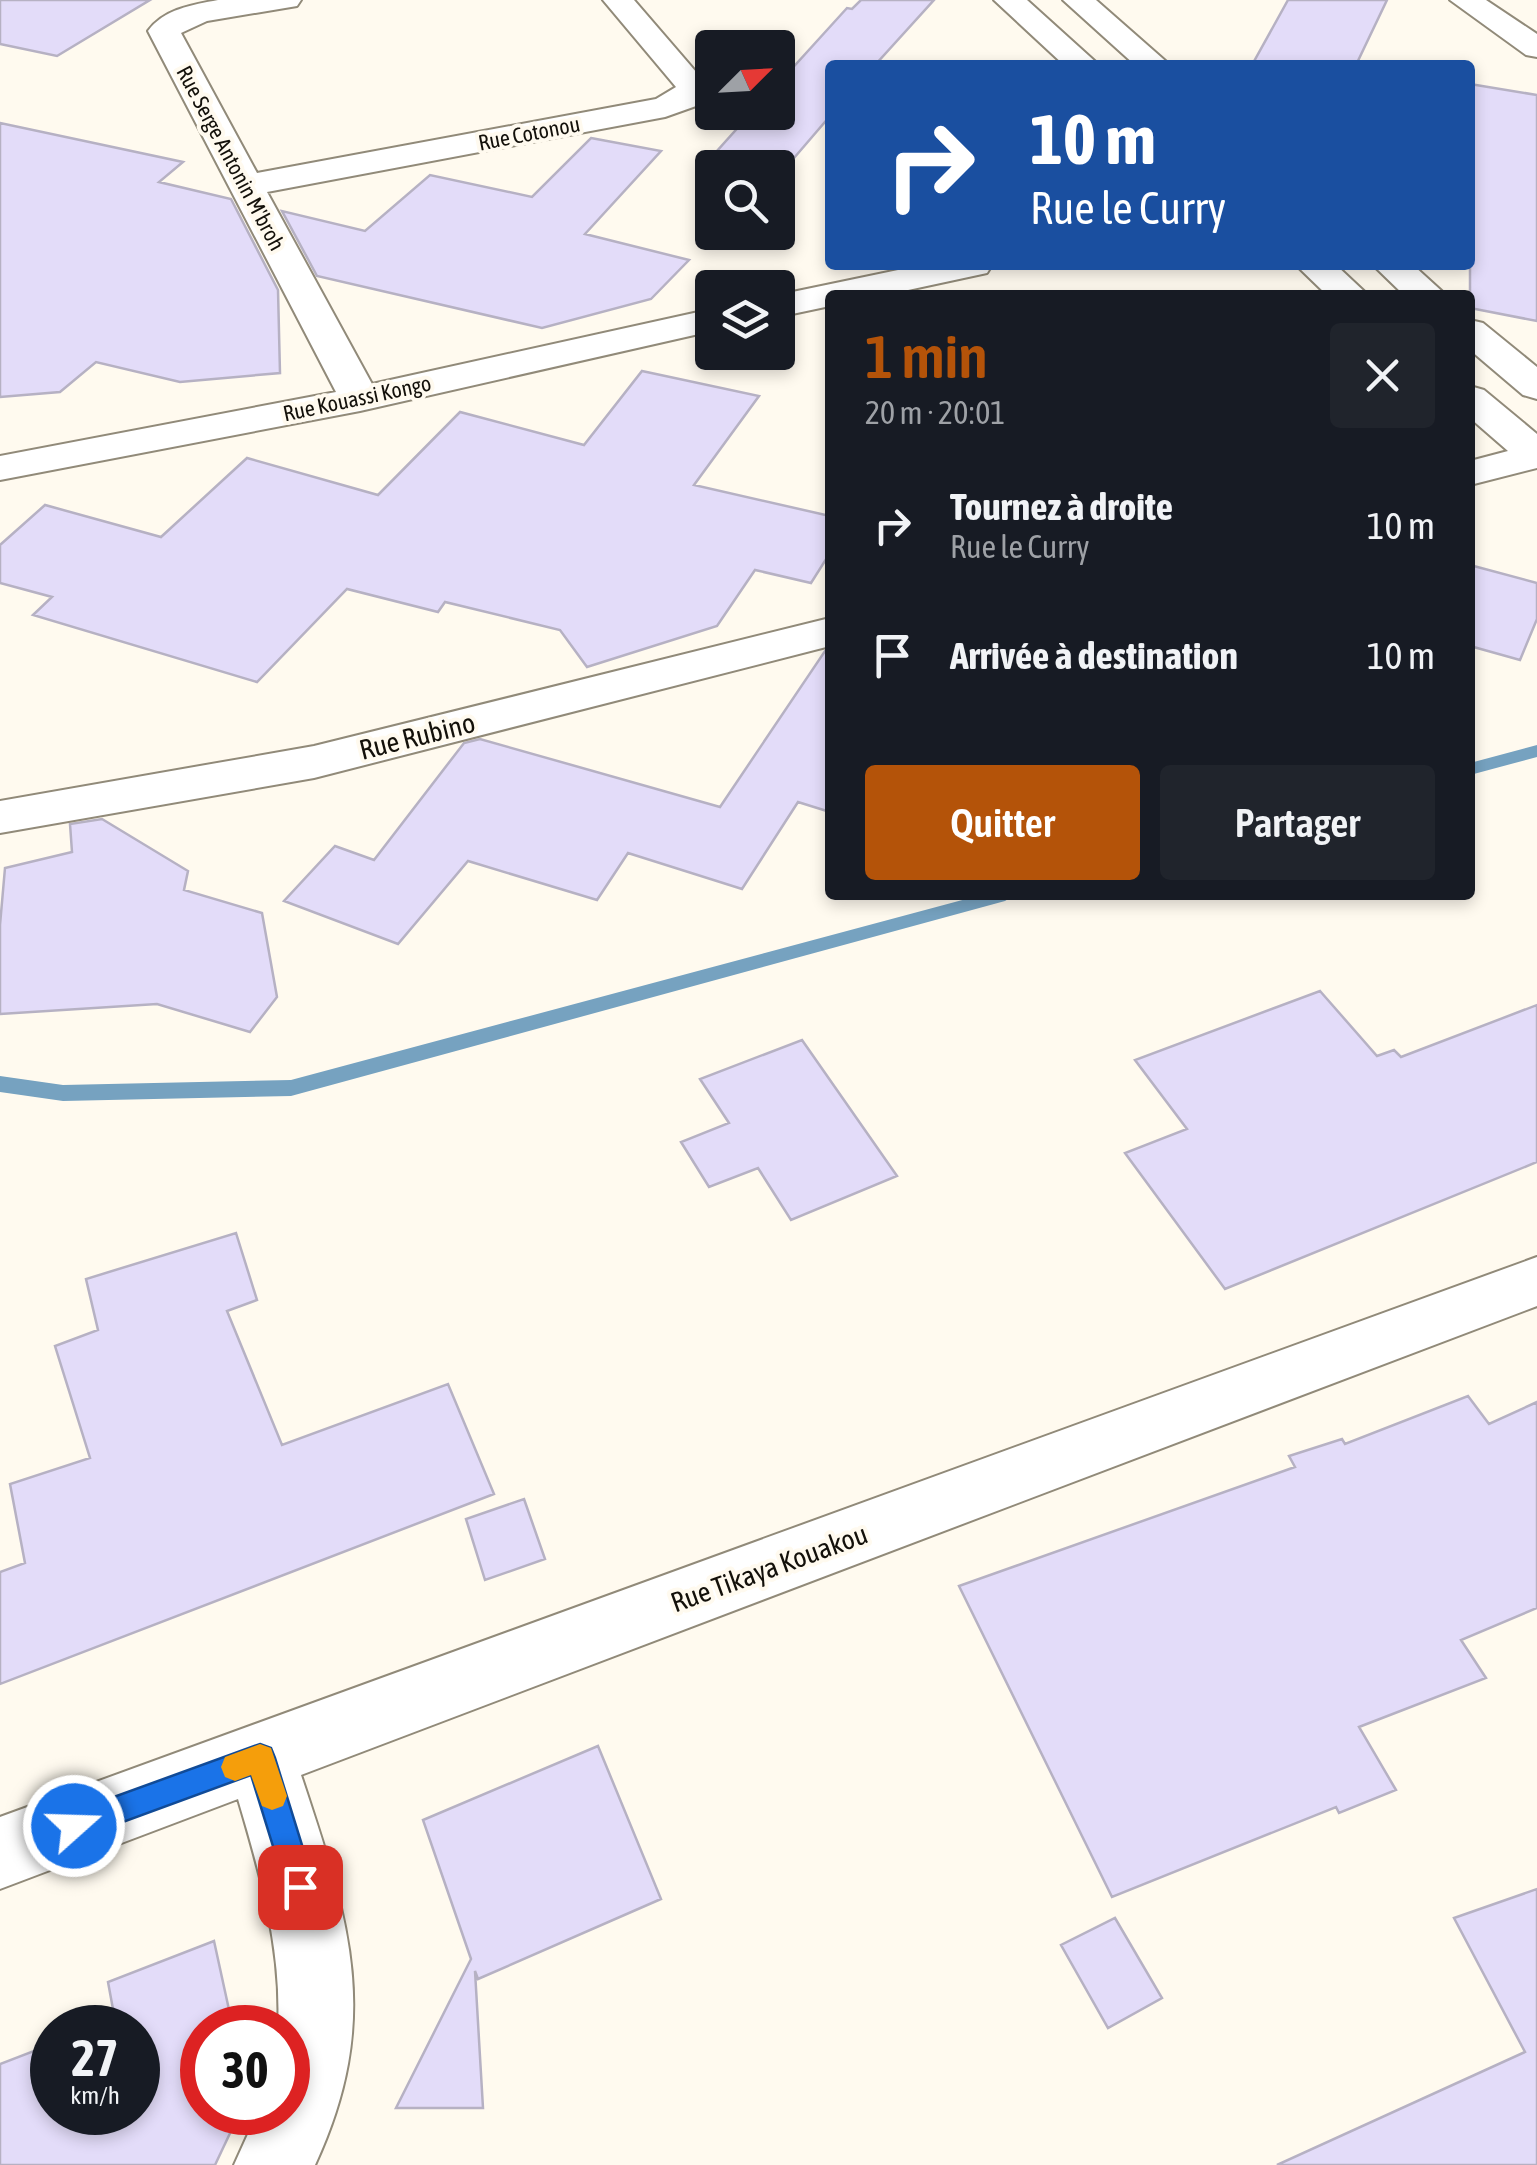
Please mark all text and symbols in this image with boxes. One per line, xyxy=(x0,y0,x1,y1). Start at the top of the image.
north arrow xyxy=(695,30,795,130)
map controls xyxy=(695,30,795,370)
street label: Rue Serge Antonin M'broh xyxy=(171,61,291,255)
text: 10 m xyxy=(1030,99,1156,179)
icon: right xyxy=(865,100,995,230)
street label: Rue Cotonou xyxy=(476,110,582,156)
button: search xyxy=(695,150,795,250)
text: Rue le Curry xyxy=(1030,182,1226,234)
button: layers xyxy=(695,270,795,370)
text: 1 min xyxy=(865,322,988,391)
button: close xyxy=(1330,323,1435,428)
street label: Rue Kouassi Kongo xyxy=(281,370,433,426)
text: 20 m · 20:01 xyxy=(865,394,1005,431)
text: Tournez à droite xyxy=(950,485,1173,528)
icon: right xyxy=(865,498,920,553)
text: 10 m xyxy=(1367,504,1435,547)
text: Rue le Curry xyxy=(950,528,1089,565)
icon: arrive xyxy=(865,628,920,683)
text: Arrivée à destination xyxy=(950,634,1238,677)
text: 10 m xyxy=(1367,634,1435,677)
street label: Rue Rubino xyxy=(356,706,478,766)
button: Quitter xyxy=(865,765,1140,880)
button: Partager xyxy=(1160,765,1435,880)
street label: Rue Tikaya Kouakou xyxy=(666,1518,872,1618)
position arrow xyxy=(22,1774,126,1878)
pin xyxy=(258,1845,343,1930)
icon: arrive xyxy=(273,1860,328,1915)
speed limit sign: 30 xyxy=(180,2005,310,2135)
text: 27 xyxy=(71,2029,118,2087)
text: km/h xyxy=(70,2081,120,2109)

